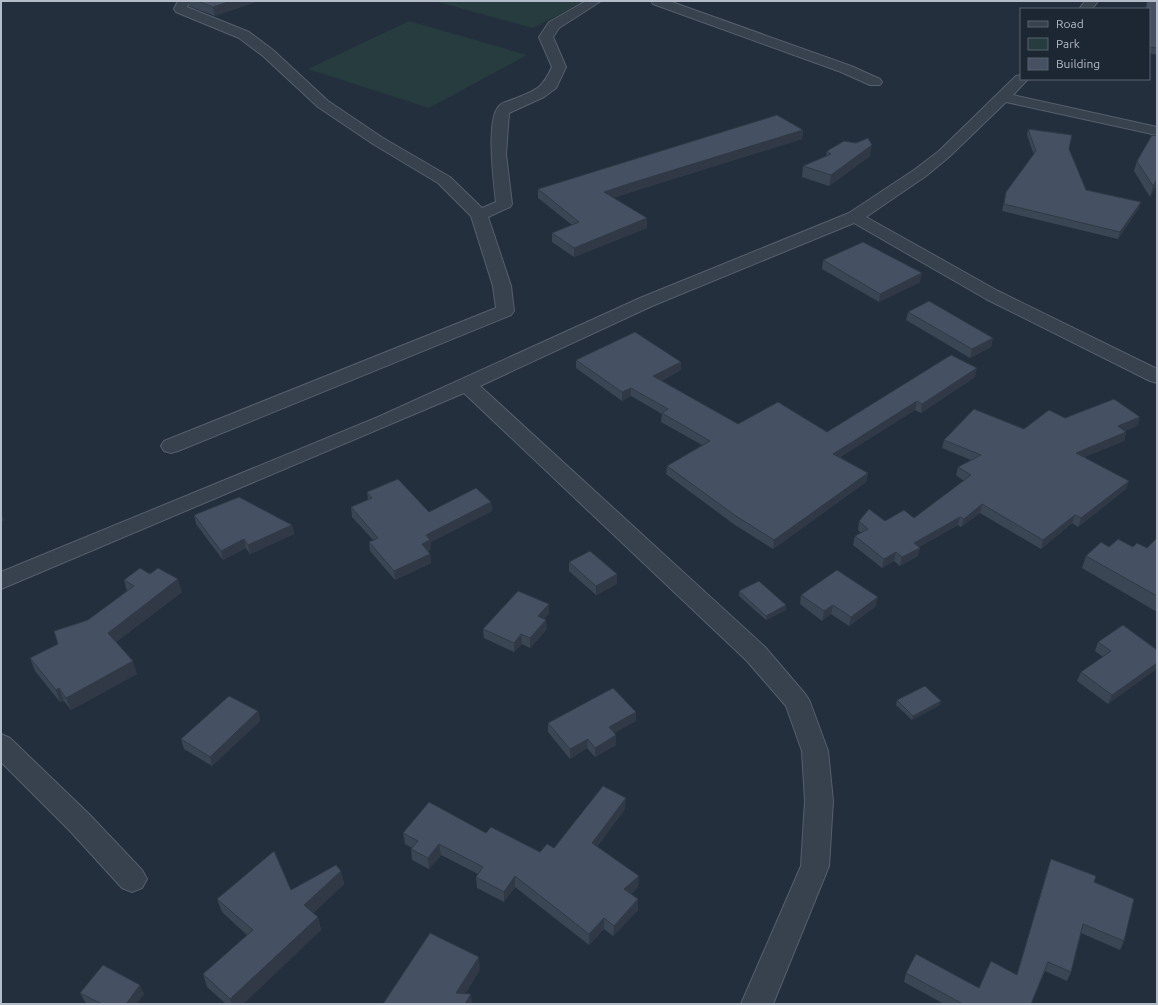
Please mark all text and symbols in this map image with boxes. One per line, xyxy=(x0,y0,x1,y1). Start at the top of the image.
legend xyxy=(1020,8,1150,80)
text: Road xyxy=(1056,17,1084,30)
text: Park xyxy=(1056,37,1080,50)
text: Building xyxy=(1056,57,1100,70)

